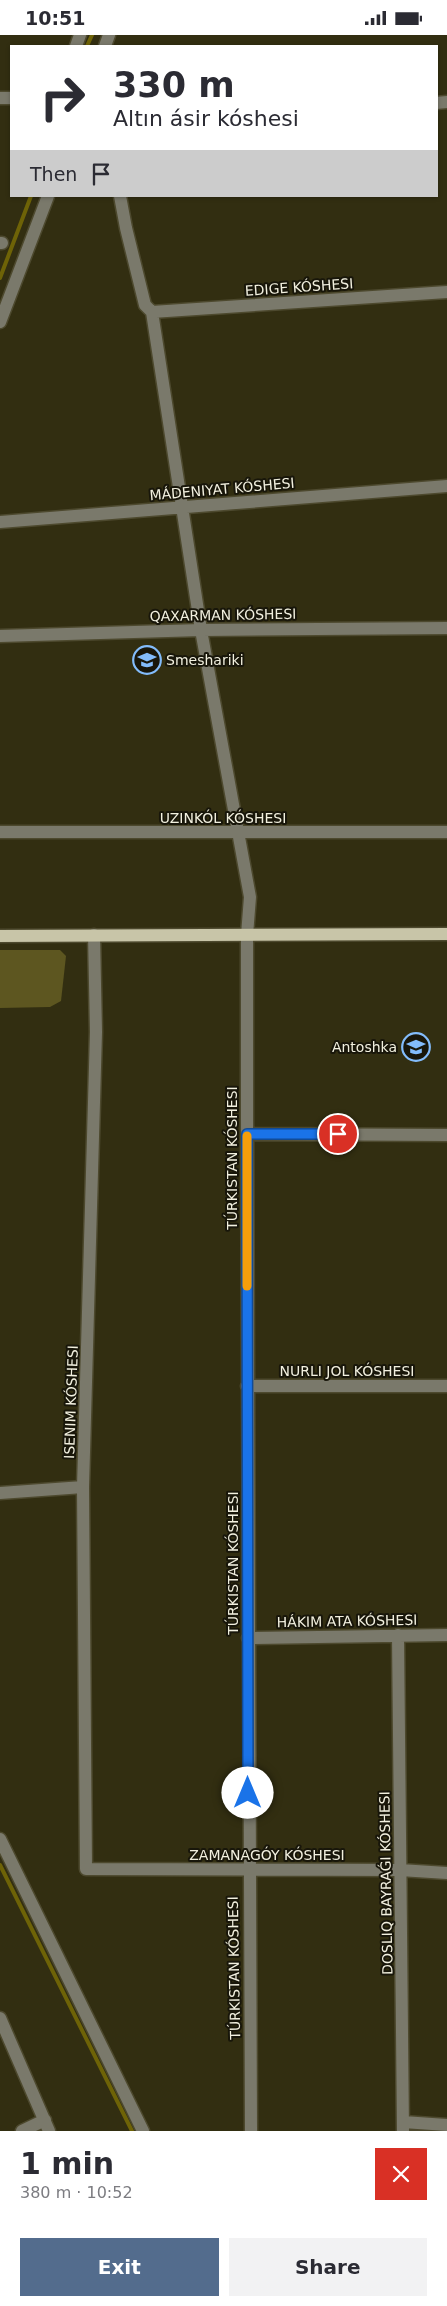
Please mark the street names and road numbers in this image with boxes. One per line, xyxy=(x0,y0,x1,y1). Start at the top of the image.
street label: EDIGE KÓSHESI xyxy=(244,274,354,299)
street label: MÁDENIYAT KÓSHESI xyxy=(149,474,295,503)
street label: QAXARMAN KÓSHESI xyxy=(149,605,297,624)
street label: UZINKÓL KÓSHESI xyxy=(160,809,286,826)
street label: TÚRKISTAN KÓSHESI xyxy=(223,1086,240,1231)
street label: ISENIM KÓSHESI xyxy=(60,1345,81,1459)
street label: NURLI JOL KÓSHESI xyxy=(280,1362,414,1379)
street label: TÚRKISTAN KÓSHESI xyxy=(224,1491,241,1636)
street label: HÁKIM ATA KÓSHESI xyxy=(277,1611,417,1630)
street label: DOSLIQ BAYRAǴI KÓSHESI xyxy=(375,1791,396,1975)
street label: ZAMANAGÓY KÓSHESI xyxy=(189,1846,345,1863)
street label: TÚRKISTAN KÓSHESI xyxy=(224,1896,243,2041)

